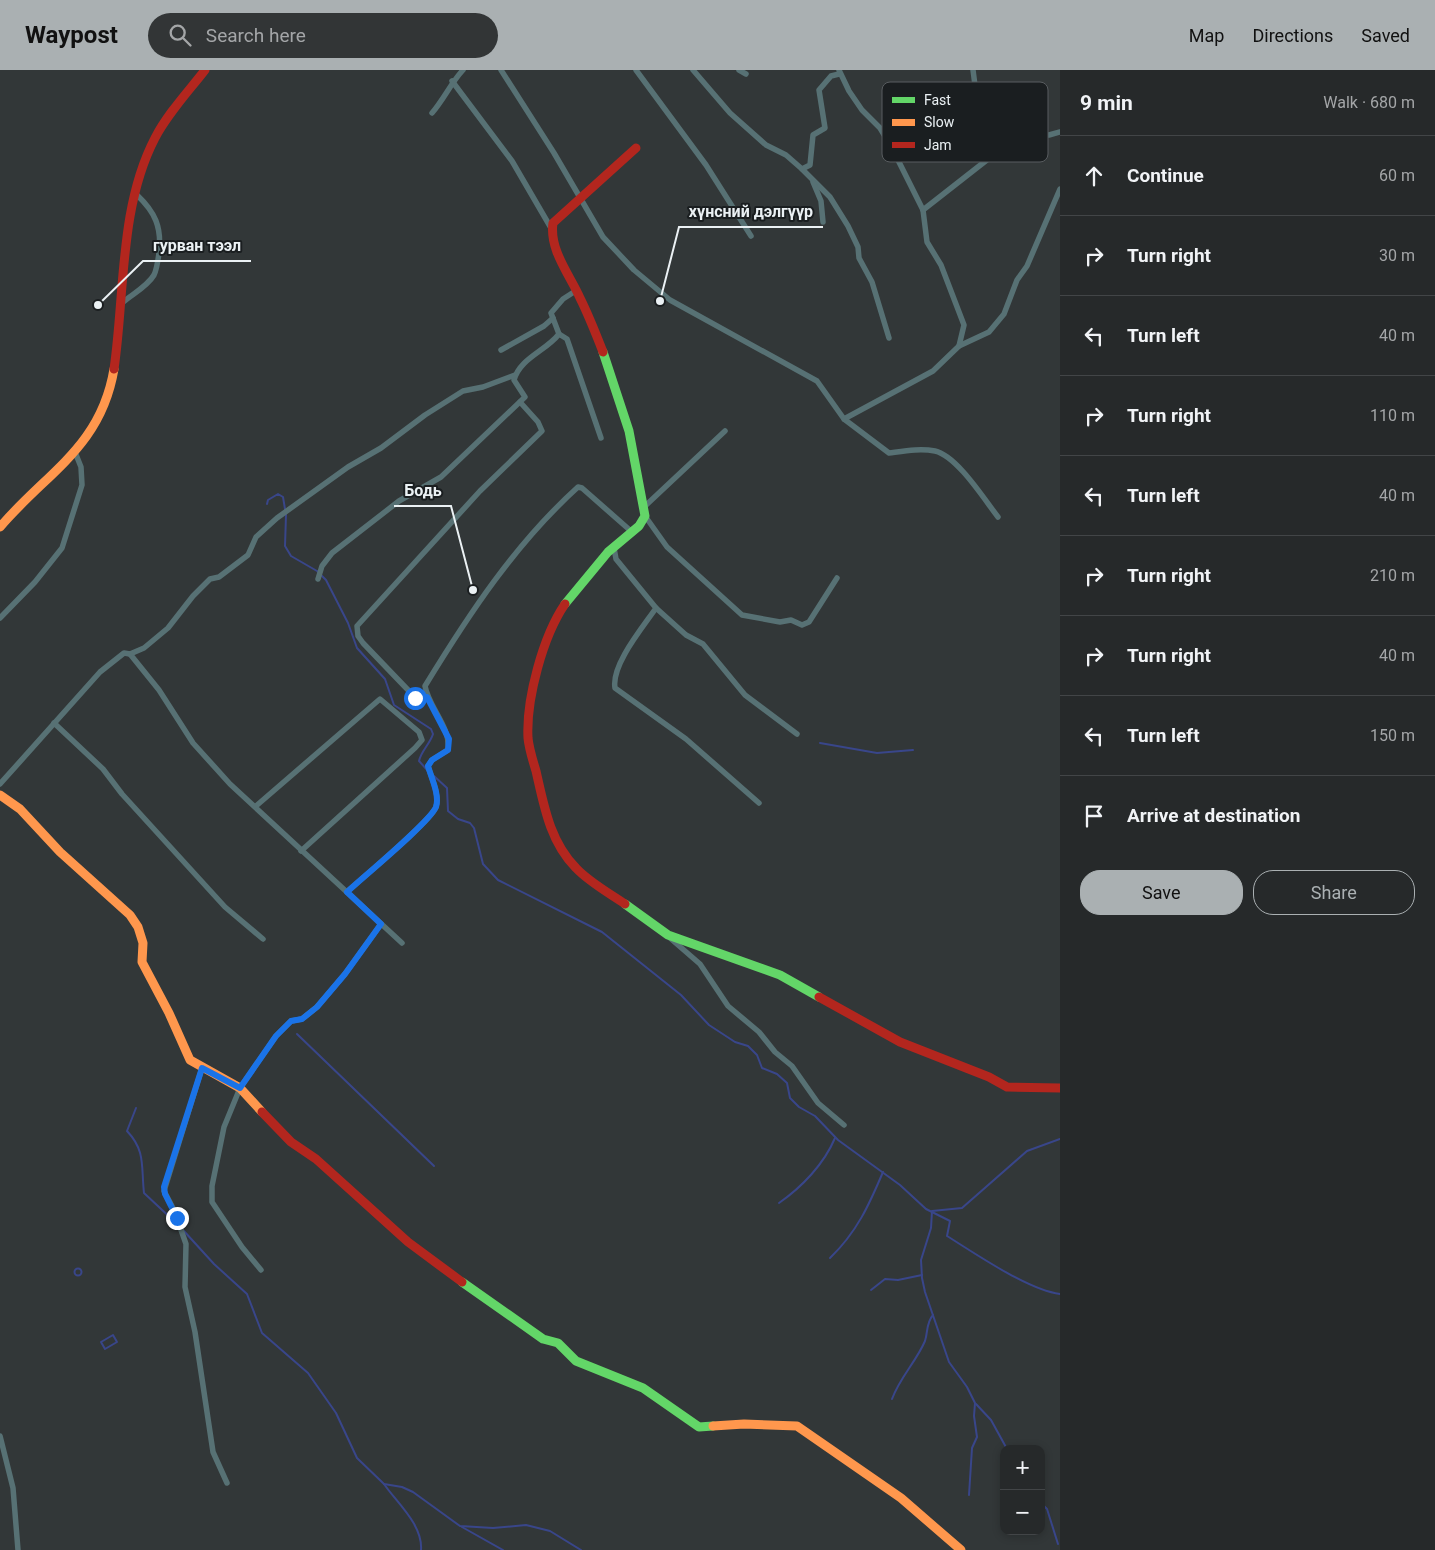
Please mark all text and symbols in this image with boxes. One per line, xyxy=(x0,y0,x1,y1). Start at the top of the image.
search box xyxy=(148,13,498,58)
text: Waypost xyxy=(25,21,118,49)
icon: search xyxy=(166,21,194,49)
text: Search here xyxy=(206,24,306,47)
text: Map xyxy=(1189,25,1224,46)
text: Directions xyxy=(1252,25,1333,46)
text: Saved xyxy=(1361,25,1410,46)
legend xyxy=(882,82,1048,162)
text: 9 min xyxy=(1080,91,1133,115)
text: Fast xyxy=(924,92,951,108)
text: Walk · 680 m xyxy=(1323,93,1415,112)
text: Slow xyxy=(924,114,955,130)
text: Jam xyxy=(924,137,952,153)
icon: ahead xyxy=(1080,162,1108,190)
text: Continue xyxy=(1127,164,1204,187)
text: 60 m xyxy=(1379,166,1415,185)
callout: хүнсний дэлгүүр xyxy=(679,196,823,227)
text: хүнсний дэлгүүр xyxy=(689,202,813,221)
callout: гурван тээл xyxy=(143,230,251,261)
text: гурван тээл xyxy=(153,236,241,255)
icon: right xyxy=(1080,242,1108,270)
text: Turn right xyxy=(1127,244,1211,267)
text: 30 m xyxy=(1379,246,1415,265)
icon: left xyxy=(1080,322,1108,350)
text: Turn left xyxy=(1127,324,1200,347)
text: 40 m xyxy=(1379,326,1415,345)
icon: right xyxy=(1080,402,1108,430)
text: Turn right xyxy=(1127,404,1211,427)
text: 110 m xyxy=(1370,406,1415,425)
callout: Бодь xyxy=(394,475,451,506)
text: Бодь xyxy=(404,481,442,500)
icon: left xyxy=(1080,482,1108,510)
text: Turn left xyxy=(1127,484,1200,507)
text: 40 m xyxy=(1379,486,1415,505)
icon: right xyxy=(1080,562,1108,590)
text: Turn right xyxy=(1127,564,1211,587)
text: 210 m xyxy=(1370,566,1415,585)
icon: right xyxy=(1080,642,1108,670)
text: Turn right xyxy=(1127,644,1211,667)
text: 40 m xyxy=(1379,646,1415,665)
route start xyxy=(404,687,427,710)
icon: left xyxy=(1080,722,1108,750)
text: Turn left xyxy=(1127,724,1200,747)
text: 150 m xyxy=(1370,726,1415,745)
icon: arrive xyxy=(1080,802,1108,830)
text: Arrive at destination xyxy=(1127,804,1300,827)
button: Save xyxy=(1080,870,1243,915)
button: Share xyxy=(1253,870,1415,915)
route end xyxy=(166,1207,189,1230)
map controls xyxy=(1000,1445,1045,1535)
button: + xyxy=(1000,1445,1045,1490)
button: − xyxy=(1000,1490,1045,1535)

